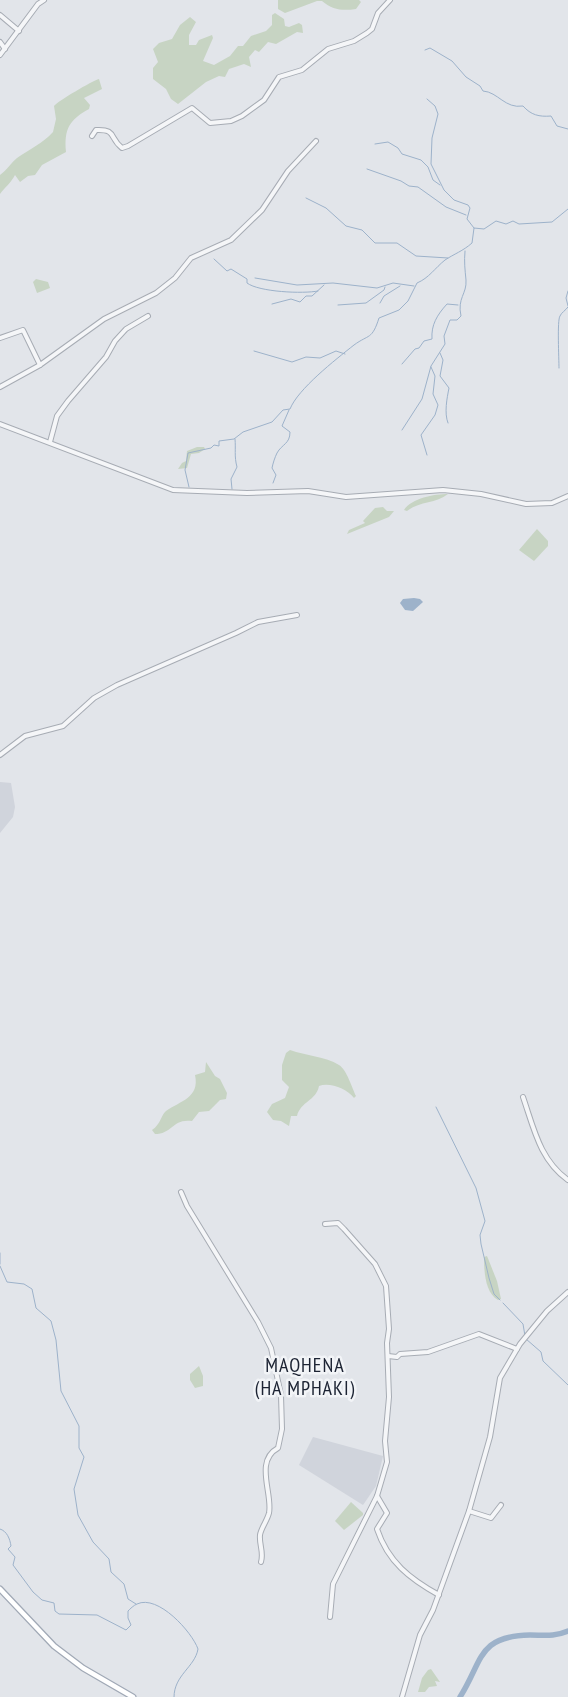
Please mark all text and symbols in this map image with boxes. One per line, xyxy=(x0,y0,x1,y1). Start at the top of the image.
district label: MAQHENA (HA MPHAKI) xyxy=(255,1352,355,1401)

